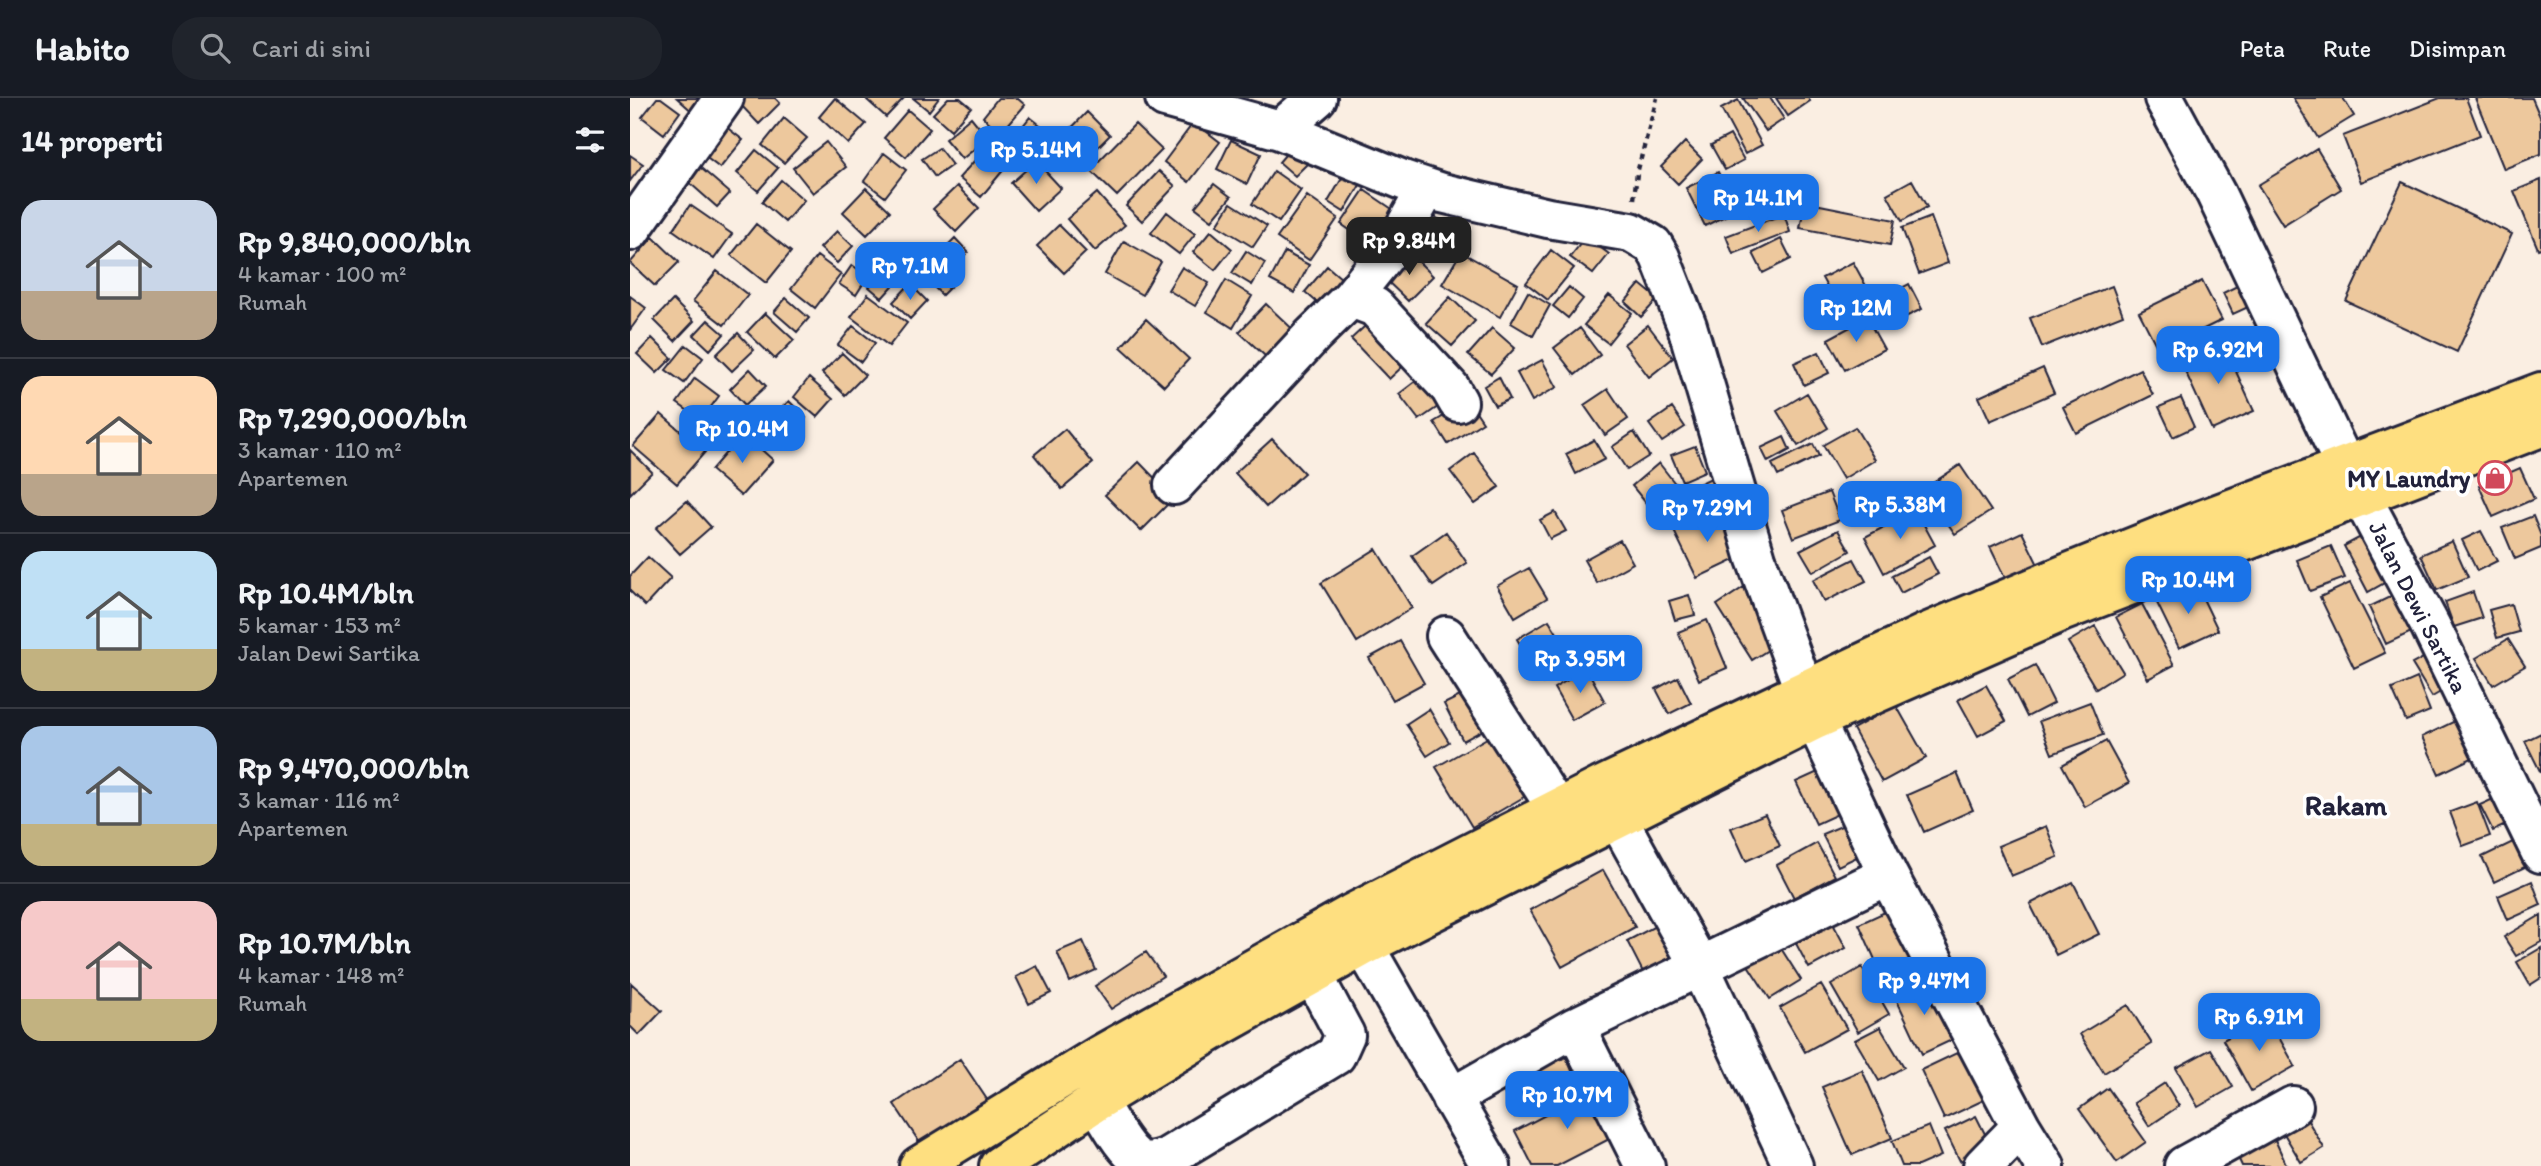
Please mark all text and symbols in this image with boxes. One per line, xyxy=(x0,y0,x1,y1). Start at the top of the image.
search box xyxy=(172,17,662,80)
text: Habito xyxy=(35,29,130,68)
icon: search xyxy=(196,29,234,67)
text: Cari di sini xyxy=(252,32,371,64)
text: Peta xyxy=(2240,34,2285,63)
text: Rute xyxy=(2323,34,2371,63)
text: Disimpan xyxy=(2409,34,2506,63)
icon: filters xyxy=(571,121,609,159)
text: 14 properti xyxy=(21,122,163,159)
pin: Rp 5.14M xyxy=(964,126,1108,186)
text: Rp 5.14M xyxy=(990,135,1082,163)
pin: Rp 14.1M xyxy=(1686,174,1830,234)
text: Rp 14.1M xyxy=(1713,183,1803,211)
pin: Rp 9.84M xyxy=(1337,218,1481,277)
text: Rp 9,840,000/bln xyxy=(238,223,471,260)
text: Rp 9.84M xyxy=(1362,226,1456,254)
icon: home xyxy=(77,228,161,312)
pin: Rp 7.1M xyxy=(845,242,975,302)
text: Rp 7.1M xyxy=(871,251,949,279)
text: 4 kamar · 100 m² xyxy=(238,260,406,288)
pin: Rp 12M xyxy=(1799,285,1913,344)
text: Rumah xyxy=(238,288,307,316)
text: Rp 12M xyxy=(1820,293,1892,321)
pin: Rp 6.92M xyxy=(2146,327,2290,386)
text: Rp 6.92M xyxy=(2172,335,2264,363)
text: Rp 7,290,000/bln xyxy=(238,399,467,436)
icon: home xyxy=(77,404,161,488)
pin: Rp 10.4M xyxy=(670,406,814,465)
text: Rp 10.4M xyxy=(695,414,789,442)
text: 3 kamar · 110 m² xyxy=(238,436,402,464)
shop icon: MY Laundry xyxy=(2476,459,2514,497)
text: Apartemen xyxy=(238,464,348,492)
place label: MY Laundry xyxy=(2347,464,2471,494)
pin: Rp 5.38M xyxy=(1828,482,1972,541)
pin: Rp 7.29M xyxy=(1635,484,1779,544)
text: Rp 5.38M xyxy=(1854,490,1946,518)
text: Rp 7.29M xyxy=(1662,493,1752,521)
street label: Jalan Dewi Sartika xyxy=(2363,516,2475,699)
pin: Rp 10.4M xyxy=(2116,556,2260,616)
text: Rp 10.4M xyxy=(2141,565,2235,593)
text: Rp 10.4M/bln xyxy=(238,574,414,611)
icon: home xyxy=(77,579,161,663)
text: 5 kamar · 153 m² xyxy=(238,611,401,639)
pin: Rp 3.95M xyxy=(1508,636,1652,695)
text: Jalan Dewi Sartika xyxy=(238,639,420,667)
text: Rp 3.95M xyxy=(1534,644,1626,672)
text: Rp 9,470,000/bln xyxy=(238,749,469,786)
icon: home xyxy=(77,754,161,838)
text: 3 kamar · 116 m² xyxy=(238,786,400,814)
district label: Rakam xyxy=(2305,788,2388,822)
text: Apartemen xyxy=(238,814,348,842)
text: Rp 10.7M/bln xyxy=(238,924,411,961)
icon: home xyxy=(77,929,161,1013)
pin: Rp 9.47M xyxy=(1852,958,1996,1017)
text: 4 kamar · 148 m² xyxy=(238,961,405,989)
text: Rp 9.47M xyxy=(1878,966,1970,994)
text: Rumah xyxy=(238,989,307,1017)
pin: Rp 6.91M xyxy=(2187,993,2331,1053)
text: Rp 6.91M xyxy=(2214,1002,2304,1030)
pin: Rp 10.7M xyxy=(1495,1072,1639,1131)
text: Rp 10.7M xyxy=(1521,1080,1613,1108)

